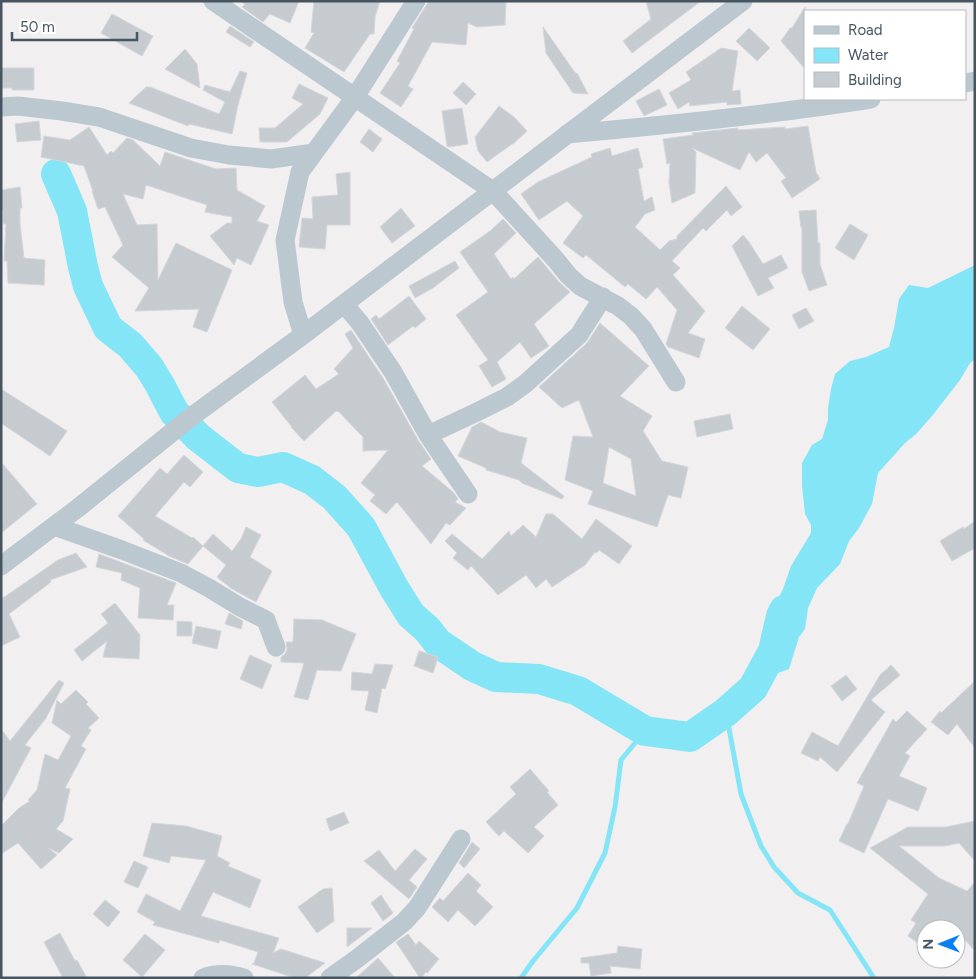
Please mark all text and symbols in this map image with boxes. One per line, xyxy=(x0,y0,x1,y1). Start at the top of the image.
scale bar xyxy=(12,10,138,42)
legend xyxy=(804,10,966,100)
text: 50 m xyxy=(20,18,55,36)
text: Road xyxy=(848,21,883,39)
text: Water xyxy=(848,46,888,64)
text: Building xyxy=(848,71,902,89)
north arrow xyxy=(916,919,966,969)
text: N xyxy=(920,939,937,950)

